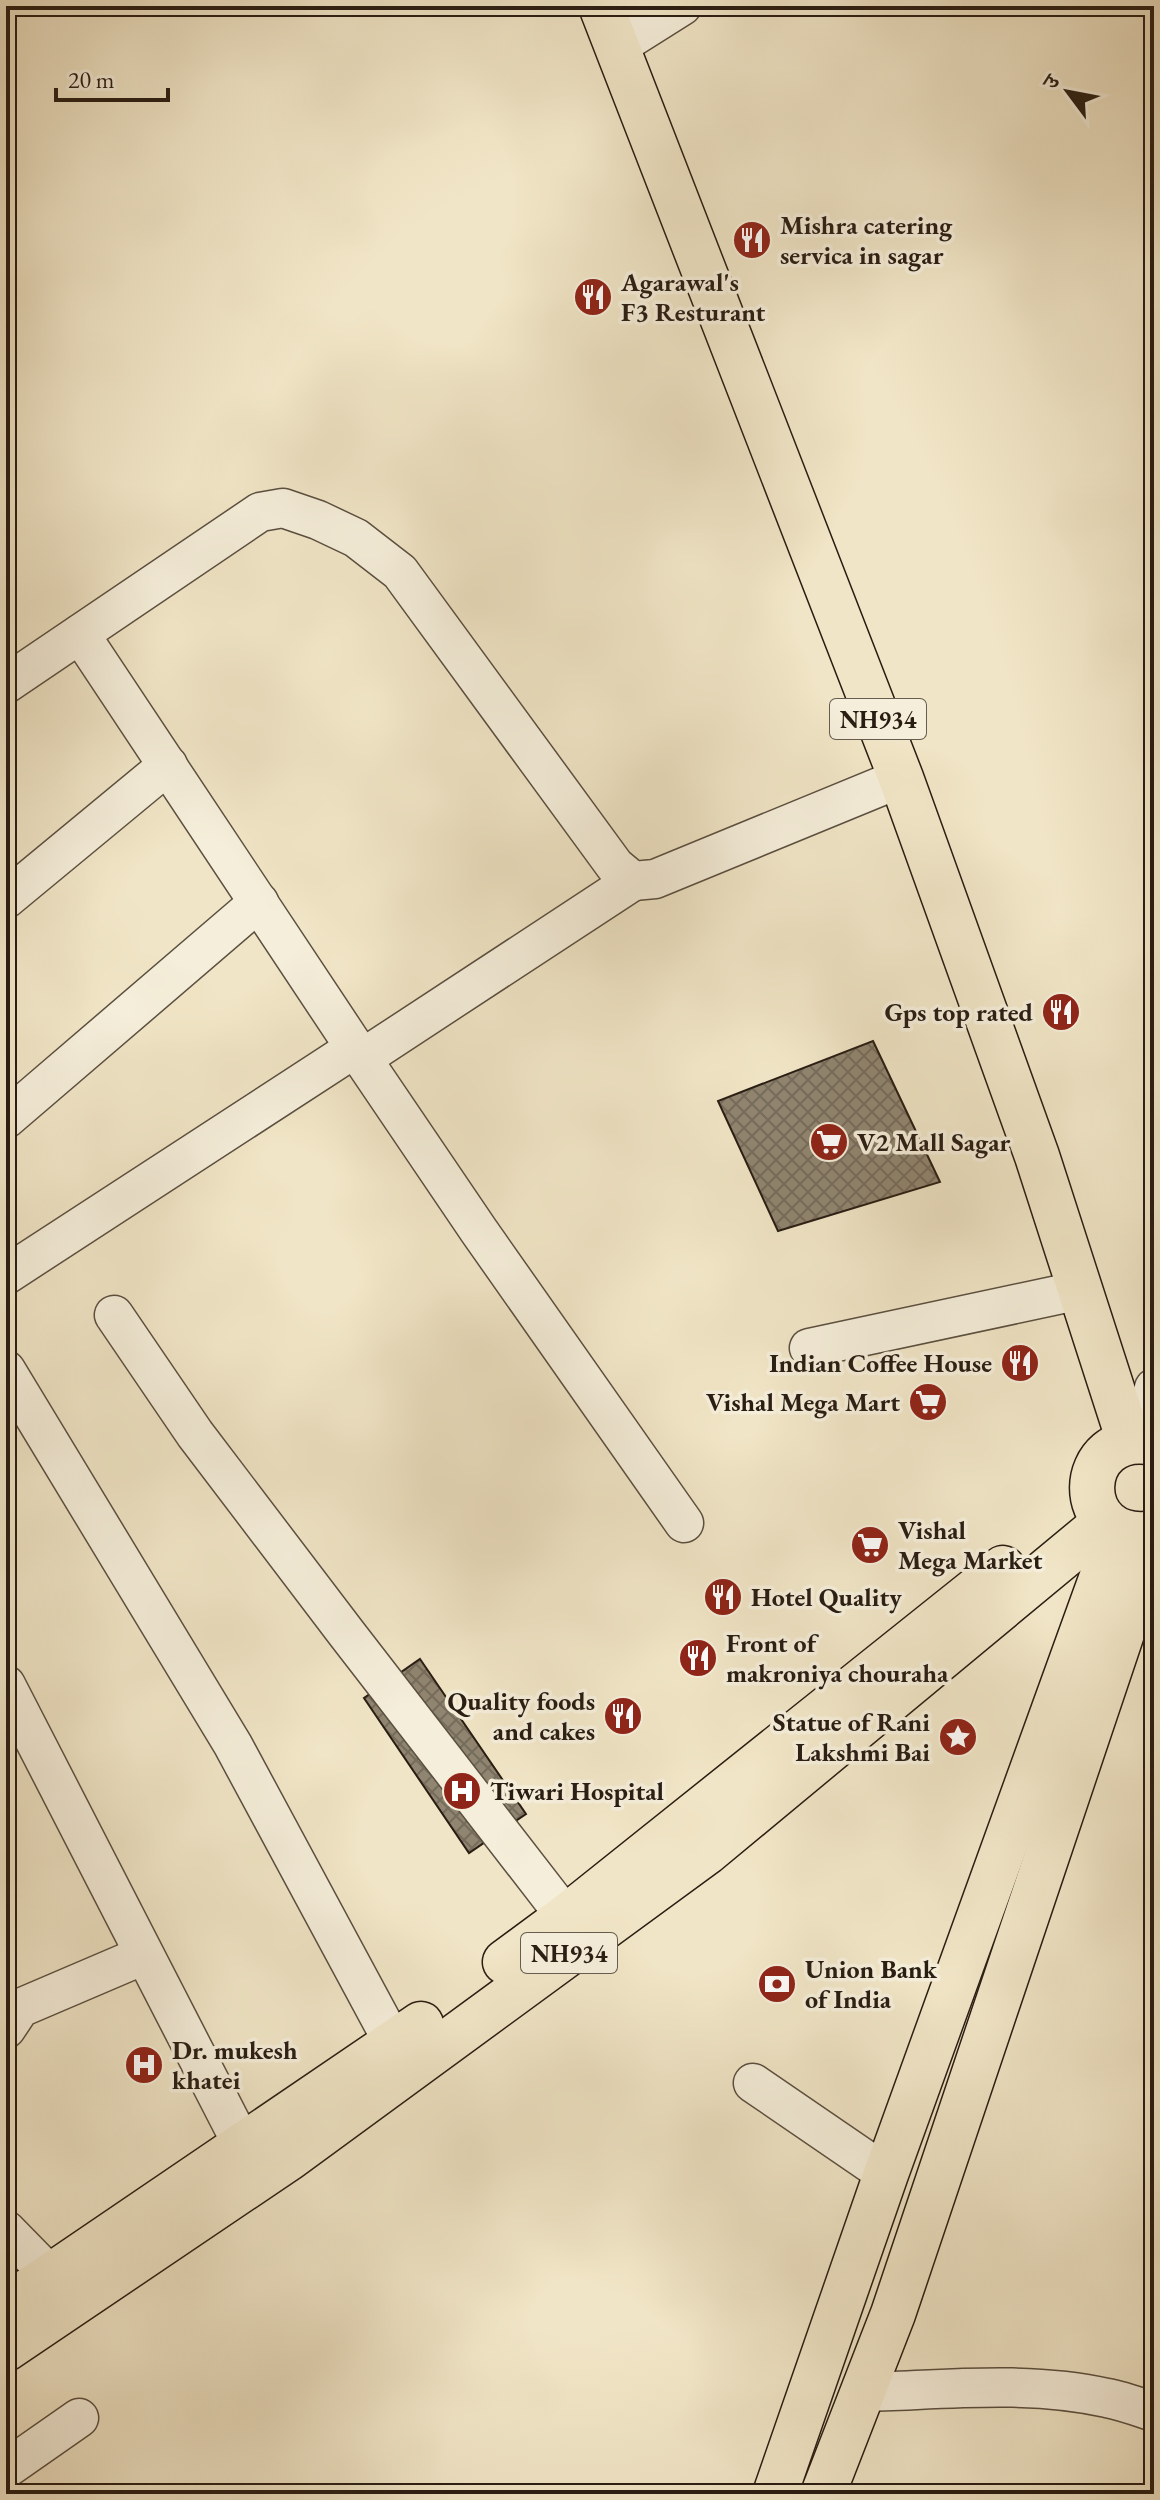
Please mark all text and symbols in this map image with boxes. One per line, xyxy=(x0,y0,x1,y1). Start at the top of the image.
scale bar xyxy=(56,52,168,102)
north arrow xyxy=(1028,52,1108,132)
text: 20 m xyxy=(68,64,115,95)
text: उ xyxy=(1035,68,1068,96)
place label: Mishra catering servica in sagar xyxy=(780,208,953,272)
restaurant icon: Mishra catering servica in sagar xyxy=(731,219,773,261)
place label: Agarawal's F3 Resturant xyxy=(620,265,766,329)
restaurant icon: Agarawal's F3 Resturant xyxy=(572,276,614,318)
road number: NH934 xyxy=(830,699,926,739)
restaurant icon: Gps top rated xyxy=(1040,991,1082,1033)
place label: Gps top rated xyxy=(884,995,1034,1029)
supermarket icon: V2 Mall Sagar xyxy=(808,1121,850,1163)
place label: V2 Mall Sagar xyxy=(857,1125,1011,1159)
restaurant icon: Indian Coffee House xyxy=(999,1342,1041,1384)
place label: Indian Coffee House xyxy=(769,1346,992,1380)
supermarket icon: Vishal Mega Mart xyxy=(907,1381,949,1423)
place label: Vishal Mega Mart xyxy=(706,1385,900,1419)
place label: Vishal Mega Market xyxy=(898,1513,1043,1577)
supermarket icon: Vishal Mega Market xyxy=(849,1524,891,1566)
restaurant icon: Hotel Quality xyxy=(702,1576,744,1618)
place label: Hotel Quality xyxy=(751,1580,902,1614)
place label: Front of makroniya chouraha xyxy=(726,1626,949,1690)
restaurant icon: Front of makroniya chouraha xyxy=(677,1637,719,1679)
place label: Quality foods and cakes xyxy=(447,1684,595,1748)
restaurant icon: Quality foods and cakes xyxy=(602,1695,644,1737)
place label: Statue of Rani Lakshmi Bai xyxy=(773,1705,930,1769)
place icon: Statue of Rani Lakshmi Bai xyxy=(937,1716,979,1758)
hospital icon: Tiwari Hospital xyxy=(441,1770,483,1812)
place label: Tiwari Hospital xyxy=(490,1774,664,1808)
road number: NH934 xyxy=(521,1933,617,1973)
place label: Union Bank of India xyxy=(805,1952,938,2016)
bank icon: Union Bank of India xyxy=(756,1963,798,2005)
place label: Dr. mukesh khatei xyxy=(172,2033,298,2097)
hospital icon: Dr. mukesh khatei xyxy=(123,2044,165,2086)

